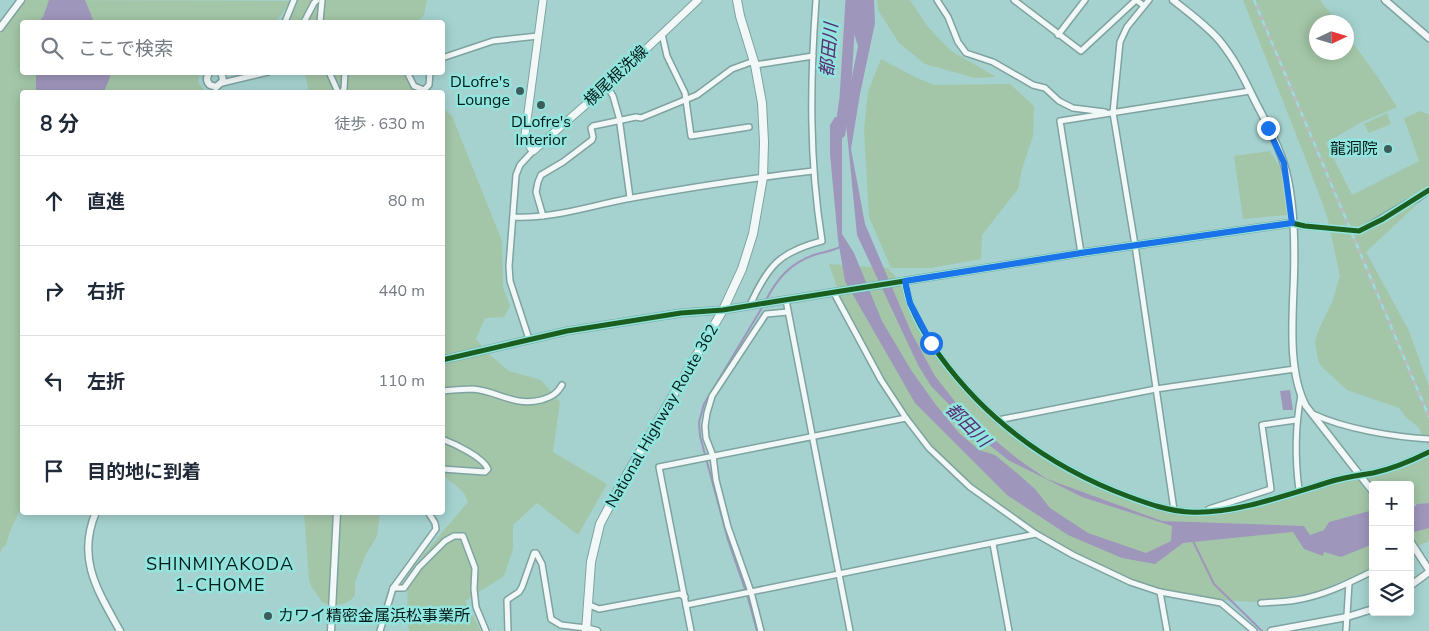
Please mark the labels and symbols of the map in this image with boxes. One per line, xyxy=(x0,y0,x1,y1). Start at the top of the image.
north arrow xyxy=(1309,15,1354,60)
water label: 都田川 xyxy=(815,20,843,78)
street label: 横尾根洗線 xyxy=(579,41,653,111)
place label: DLofre's Lounge xyxy=(450,71,510,111)
marker: DLofre's Lounge xyxy=(514,85,526,97)
marker: DLofre's Interior xyxy=(535,99,547,111)
place label: DLofre's Interior xyxy=(511,111,571,151)
route end xyxy=(1257,117,1280,140)
place label: 龍洞院 xyxy=(1330,138,1378,160)
marker: 龍洞院 xyxy=(1382,143,1394,155)
street label: National Highway Route 362 xyxy=(600,320,724,512)
route start xyxy=(920,332,943,355)
water label: 都田川 xyxy=(940,397,997,454)
district label: SHINMIYAKODA 1-CHOME xyxy=(146,552,294,597)
place label: カワイ精密金属浜松事業所 xyxy=(278,605,470,627)
marker: カワイ精密金属浜松事業所 xyxy=(262,610,274,622)

